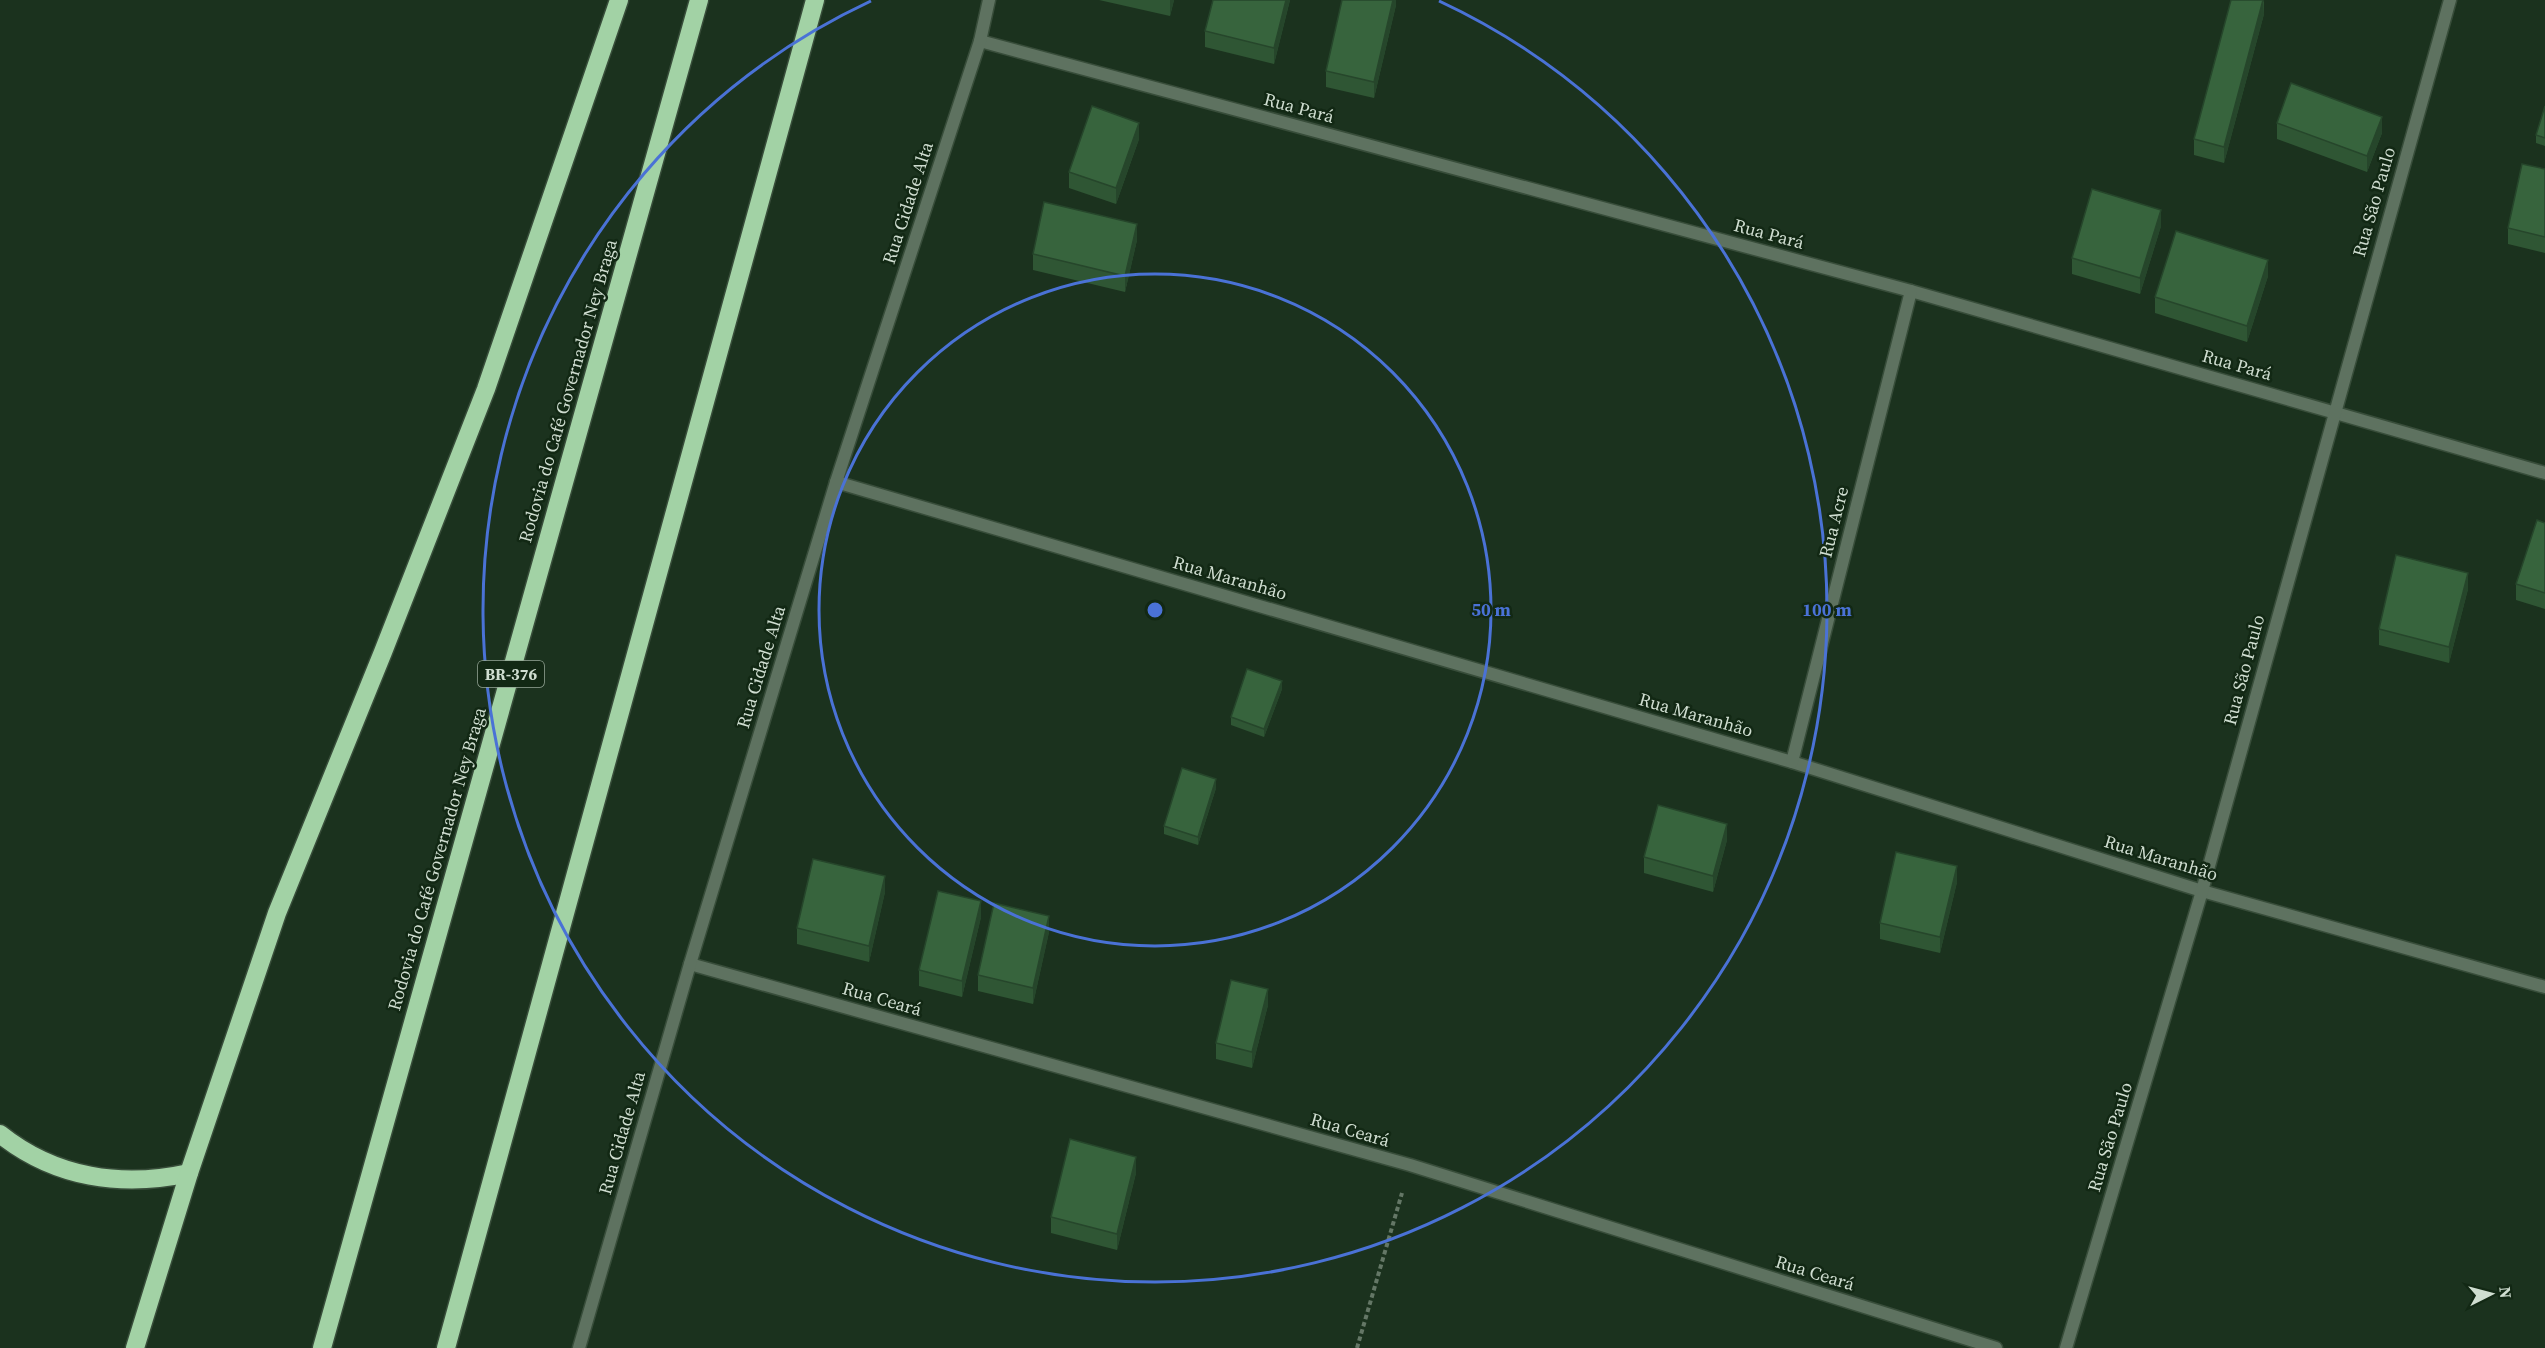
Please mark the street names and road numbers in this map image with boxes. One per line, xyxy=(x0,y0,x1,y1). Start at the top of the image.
street label: Rua Pará xyxy=(1261,86,1338,129)
street label: Rua Cidade Alta xyxy=(876,138,939,267)
street label: Rua São Paulo xyxy=(2346,144,2401,260)
street label: Rua Pará xyxy=(1731,212,1808,255)
street label: Rodovia do Café Governador Ney Braga xyxy=(512,235,623,545)
street label: Rua Pará xyxy=(2199,343,2276,387)
street label: Rua Acre xyxy=(1813,484,1854,560)
street label: Rua Maranhão xyxy=(1170,549,1290,606)
street label: Rua Cidade Alta xyxy=(730,602,791,731)
street label: Rua São Paulo xyxy=(2217,612,2270,728)
road number: BR-376 xyxy=(478,661,544,687)
street label: Rua Maranhão xyxy=(1636,686,1756,743)
street label: Rodovia do Café Governador Ney Braga xyxy=(381,703,492,1013)
street label: Rua Maranhão xyxy=(2101,828,2221,887)
street label: Rua Ceará xyxy=(840,975,925,1022)
street label: Rua Cidade Alta xyxy=(592,1067,651,1197)
street label: Rua São Paulo xyxy=(2081,1079,2138,1195)
street label: Rua Ceará xyxy=(1308,1106,1393,1153)
street label: Rua Ceará xyxy=(1773,1249,1859,1297)

